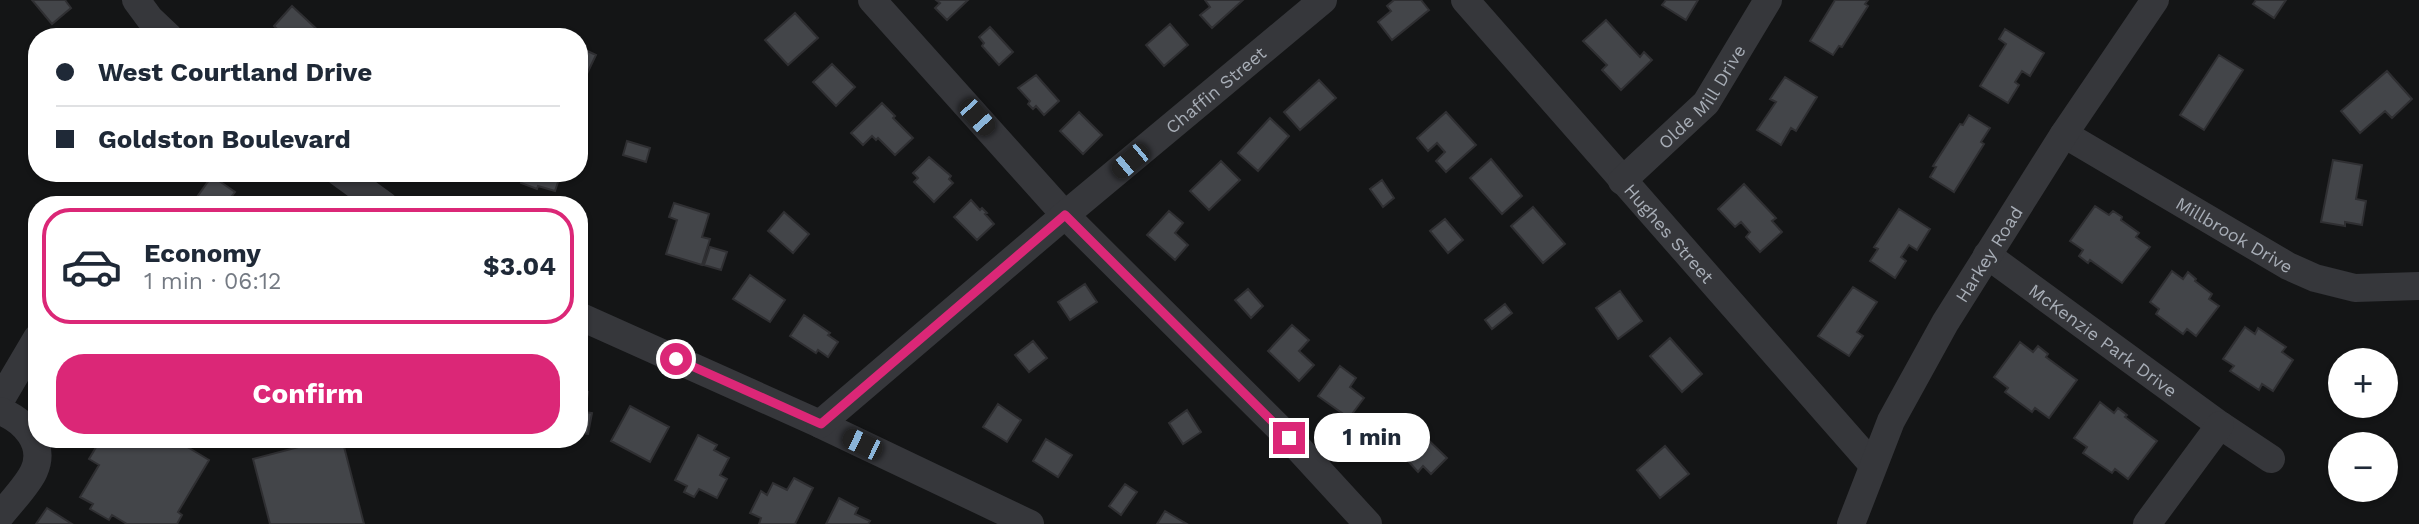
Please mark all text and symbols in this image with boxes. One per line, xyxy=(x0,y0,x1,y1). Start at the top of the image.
street label: Chaffin Street xyxy=(1161,41,1270,137)
street label: Olde Mill Drive xyxy=(1654,41,1749,153)
text: West Courtland Drive xyxy=(98,57,372,87)
car xyxy=(956,94,999,140)
text: Goldston Boulevard xyxy=(98,124,351,154)
car xyxy=(1108,139,1153,183)
street label: Hughes Street xyxy=(1620,179,1719,287)
street label: Millbrook Drive xyxy=(2172,192,2297,277)
street label: Harkey Road xyxy=(1950,202,2027,306)
icon: car xyxy=(60,235,123,298)
text: Economy xyxy=(144,238,261,268)
text: $3.04 xyxy=(483,251,556,281)
text: 1 min · 06:12 xyxy=(144,268,281,295)
street label: McKenzie Park Drive xyxy=(2025,279,2181,401)
route start xyxy=(660,343,692,375)
map controls xyxy=(2328,348,2398,502)
button: + xyxy=(2328,348,2398,418)
button: Confirm xyxy=(56,354,560,434)
callout: 1 min xyxy=(1314,414,1429,462)
route end xyxy=(1273,422,1305,454)
text: 1 min xyxy=(1342,424,1402,451)
car xyxy=(839,425,886,463)
button: − xyxy=(2328,432,2398,502)

